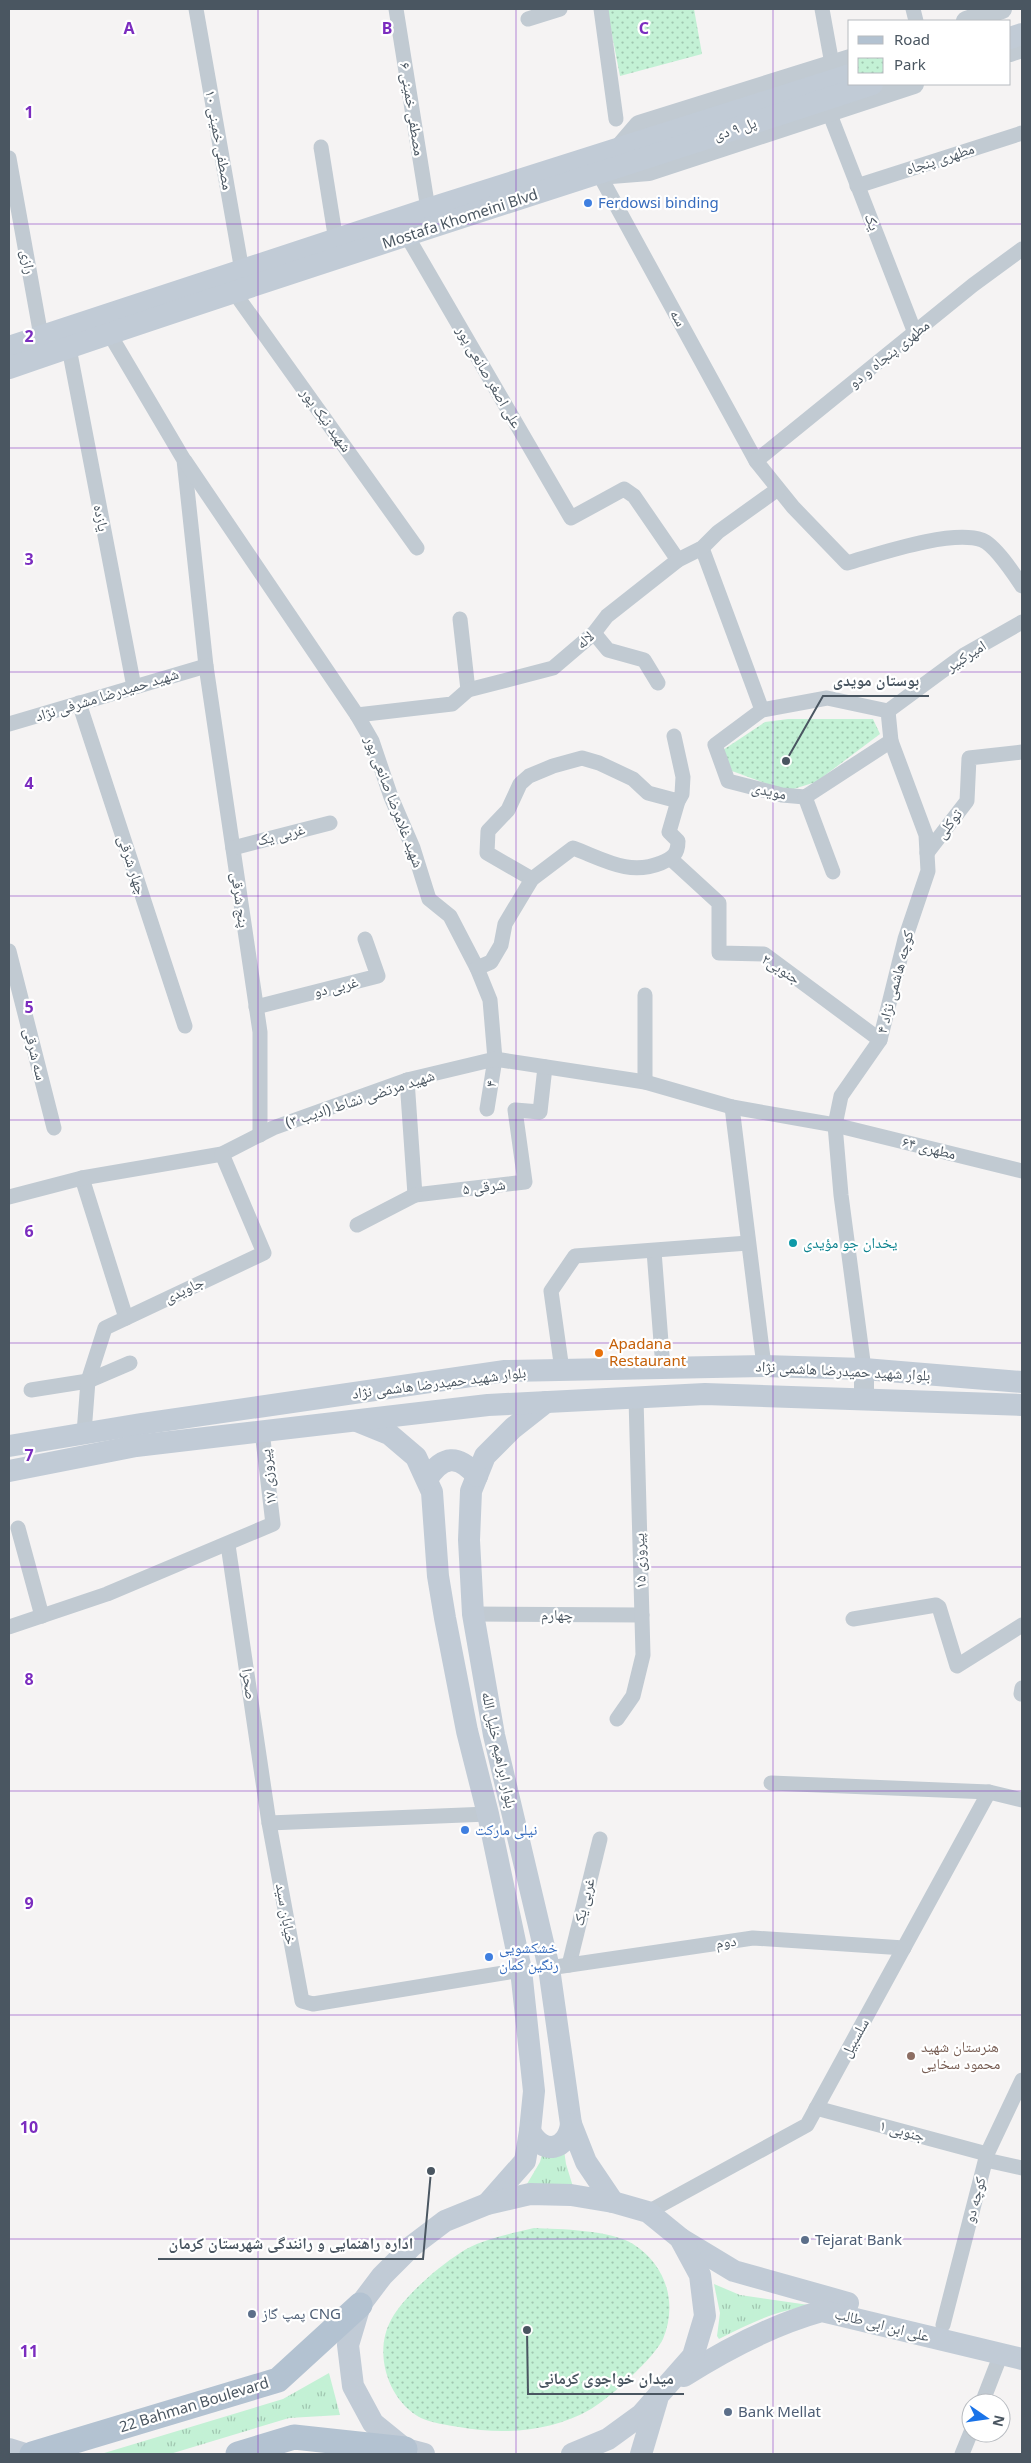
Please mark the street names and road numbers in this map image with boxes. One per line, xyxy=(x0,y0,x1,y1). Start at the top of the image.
street label: مصطفی خمینی ۶ xyxy=(395,61,430,157)
street label: مصطفی خمینی ۱۰ xyxy=(200,88,239,192)
street label: پل ۹ دی xyxy=(711,112,759,145)
street label: مطهری پنجاه xyxy=(903,138,977,179)
street label: Mostafa Khomeini Blvd xyxy=(379,183,540,253)
street label: یک xyxy=(861,210,885,233)
street label: رازی xyxy=(16,248,41,276)
street label: سه xyxy=(666,305,692,330)
street label: مطهری پنجاه و دو xyxy=(844,314,934,393)
street label: علی اصغر صانعی پور xyxy=(451,321,528,432)
street label: شهید نیک پور xyxy=(296,382,357,456)
street label: یازده xyxy=(90,503,114,533)
street label: لاله xyxy=(571,626,598,653)
street label: امیرکبیر xyxy=(941,635,989,676)
street label: شهید حمیدرضا مشرفی نژاد xyxy=(33,663,181,726)
street label: شهید غلامرضا صانعی پور xyxy=(359,732,429,871)
street label: مویدی xyxy=(750,777,789,804)
street label: توکلی xyxy=(930,804,967,843)
street label: غربی یک xyxy=(255,818,307,851)
street label: چهار شرقی xyxy=(113,832,152,898)
street label: پنج شرقی xyxy=(226,871,255,929)
street label: کوچه هاشمی نژاد ۴ xyxy=(871,928,918,1036)
street label: جنوبی۲ xyxy=(758,948,805,989)
street label: غربی دو xyxy=(311,971,361,1002)
street label: سه شرقی xyxy=(19,1026,52,1082)
street label: شهید مرتضی نشاط (ادیب ۳) xyxy=(282,1064,437,1133)
street label: ۴ xyxy=(480,1079,500,1089)
street label: مطهری ۶۴ xyxy=(900,1131,958,1164)
street label: ۵ شرقی xyxy=(461,1173,507,1200)
street label: جاویدی xyxy=(160,1271,208,1308)
street label: بلوار شهید حمیدرضا هاشمی نژاد xyxy=(755,1355,931,1386)
street label: بلوار شهید حمیدرضا هاشمی نژاد xyxy=(351,1361,527,1404)
street label: پیروزی ۱۷ xyxy=(254,1448,281,1506)
street label: پیروزی ۱۵ xyxy=(628,1533,651,1589)
street label: چهارم xyxy=(541,1604,574,1625)
street label: صحرا xyxy=(238,1667,262,1701)
street label: بلوار ابراهیم خلیل الله xyxy=(477,1690,522,1810)
street label: غربی یک xyxy=(567,1875,600,1928)
street label: خیابان سید xyxy=(271,1882,302,1947)
street label: دوم xyxy=(714,1930,738,1953)
street label: سلسبیل xyxy=(835,2014,874,2061)
street label: جنوبی ۱ xyxy=(877,2114,928,2147)
street label: کوچه دو xyxy=(958,2175,990,2225)
street label: علی ابن ابی طالب xyxy=(833,2303,932,2347)
street label: 22 Bahman Boulevard xyxy=(116,2372,271,2436)

